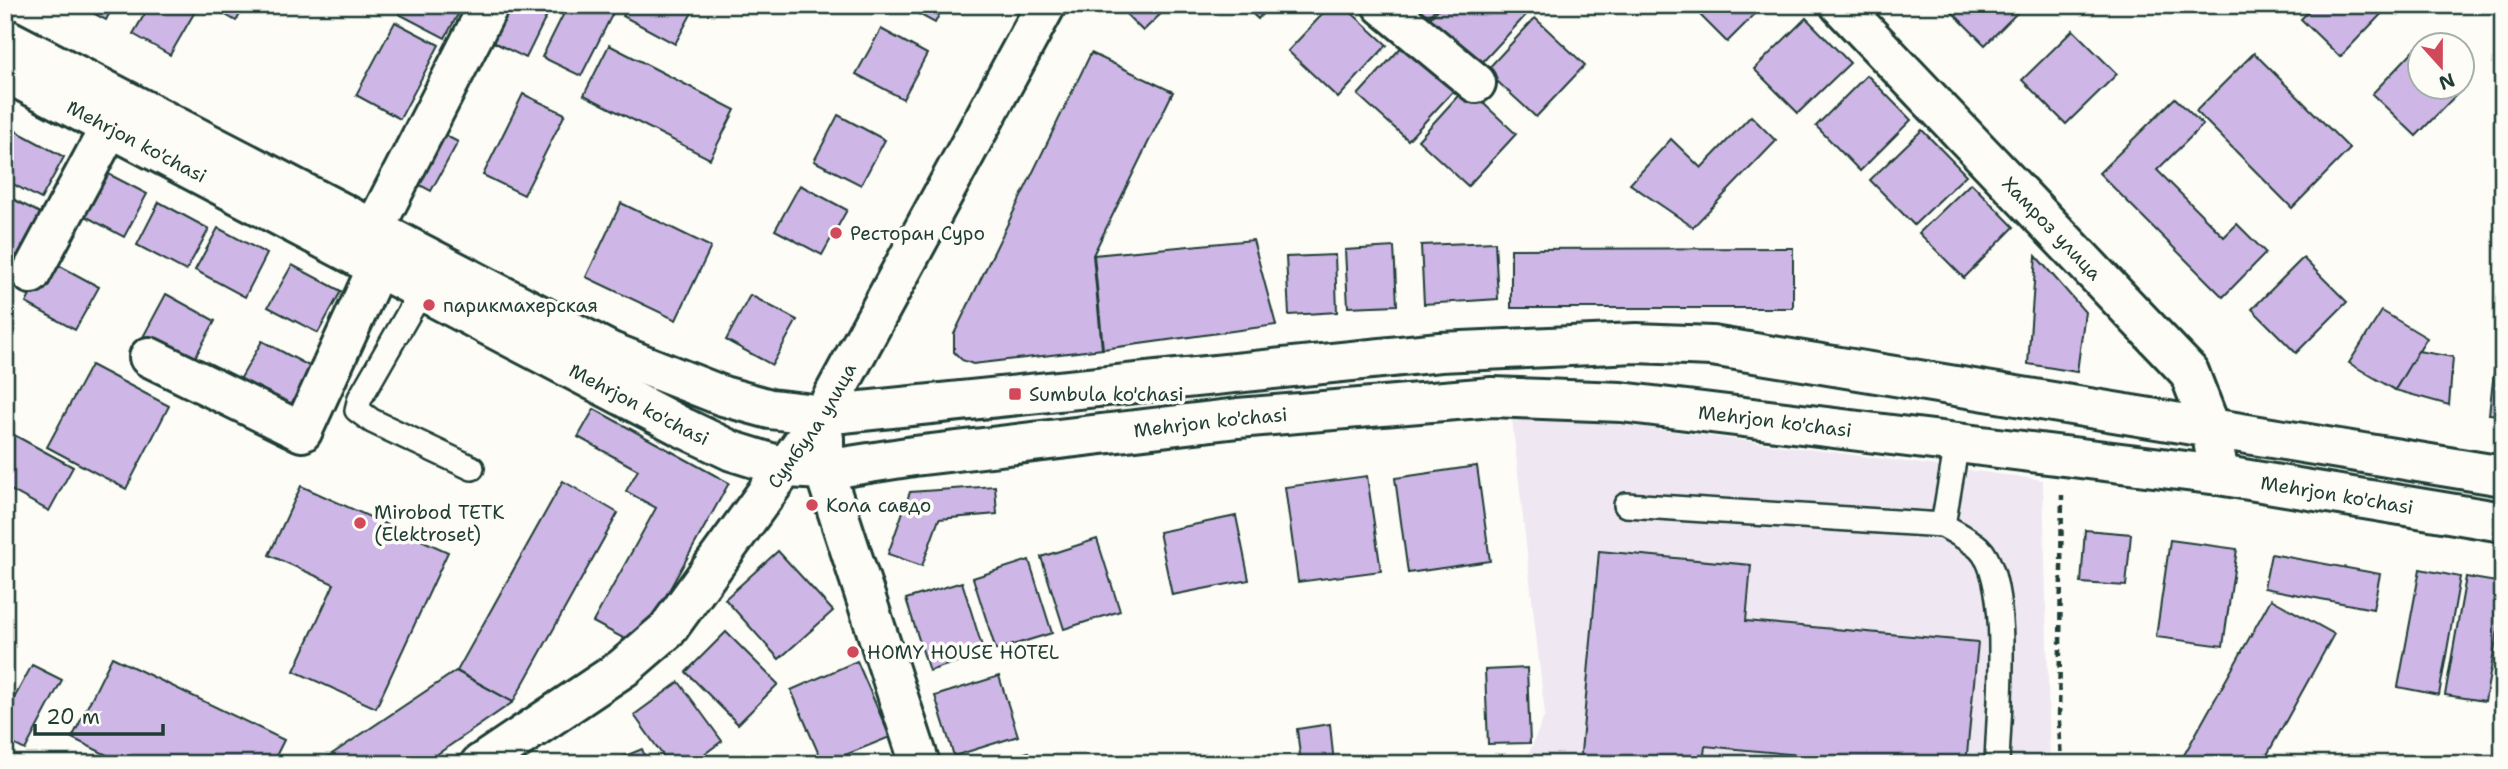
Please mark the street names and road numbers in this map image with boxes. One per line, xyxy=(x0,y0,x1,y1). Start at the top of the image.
street label: Mehrjon ko'chasi xyxy=(63,94,211,188)
street label: Хамроз улица xyxy=(1997,171,2108,285)
street label: Mehrjon ko'chasi xyxy=(565,358,713,451)
street label: Сумбула улица xyxy=(761,358,862,493)
street label: Mehrjon ko'chasi xyxy=(1697,399,1853,443)
street label: Mehrjon ko'chasi xyxy=(1132,401,1288,443)
street label: Mehrjon ko'chasi xyxy=(2259,470,2415,519)

